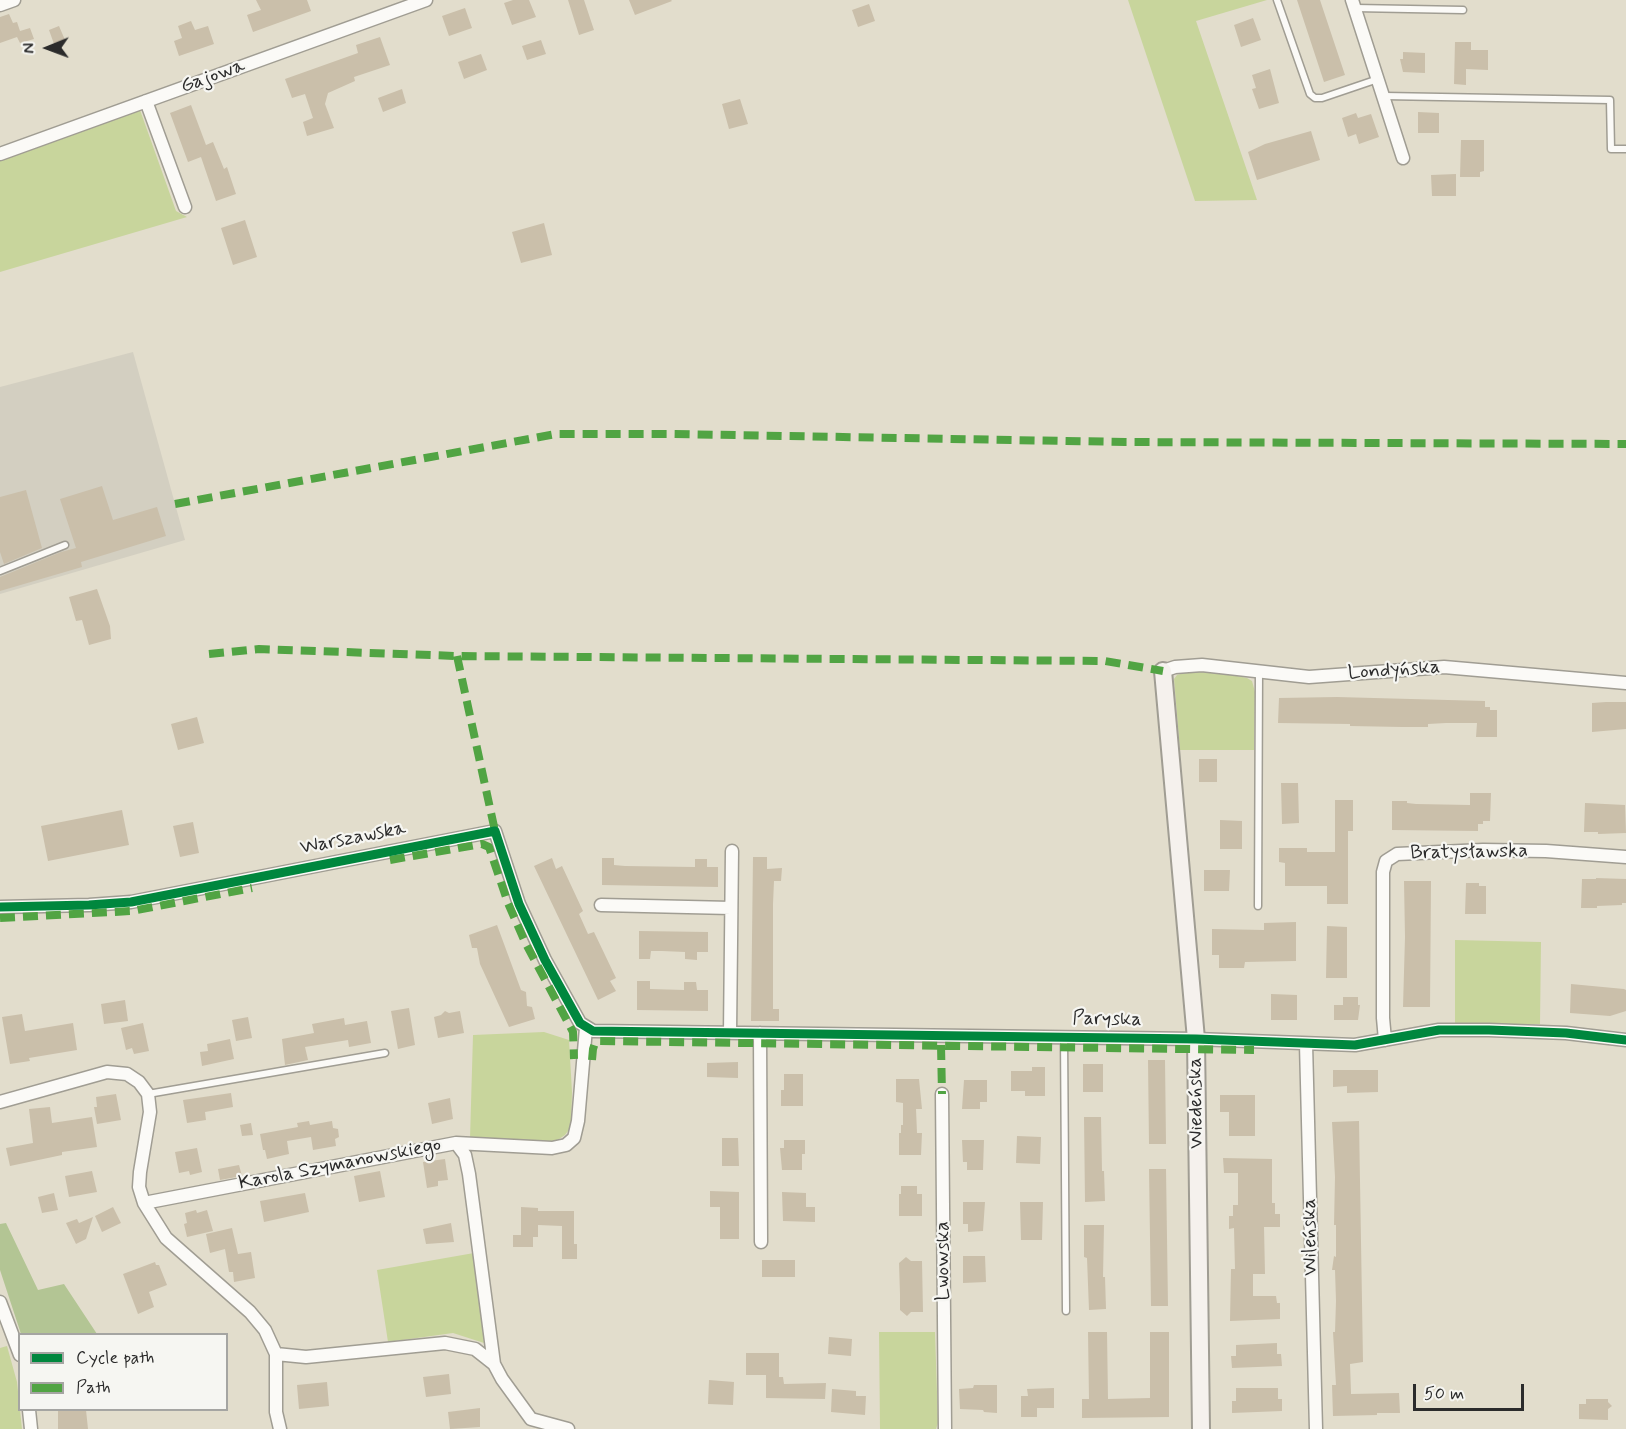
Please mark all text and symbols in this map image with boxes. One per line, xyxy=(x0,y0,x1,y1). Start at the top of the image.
north arrow xyxy=(18,18,78,78)
text: N xyxy=(19,43,40,54)
street label: Gajowa xyxy=(178,54,248,100)
street label: Londyńska xyxy=(1347,656,1441,686)
street label: Warszawska xyxy=(298,817,408,861)
street label: Bratysławska xyxy=(1410,840,1528,866)
street label: Paryska xyxy=(1072,1007,1142,1033)
street label: Wiedeńska xyxy=(1184,1057,1210,1149)
street label: Karola Szymanowskiego xyxy=(237,1134,443,1196)
street label: Wileńska xyxy=(1298,1198,1324,1276)
street label: Lwowska xyxy=(932,1221,956,1301)
legend xyxy=(18,1333,228,1411)
text: Cycle path xyxy=(76,1346,154,1370)
scale bar xyxy=(1416,1372,1527,1410)
text: Path xyxy=(76,1376,111,1400)
text: 50 m xyxy=(1424,1382,1464,1406)

